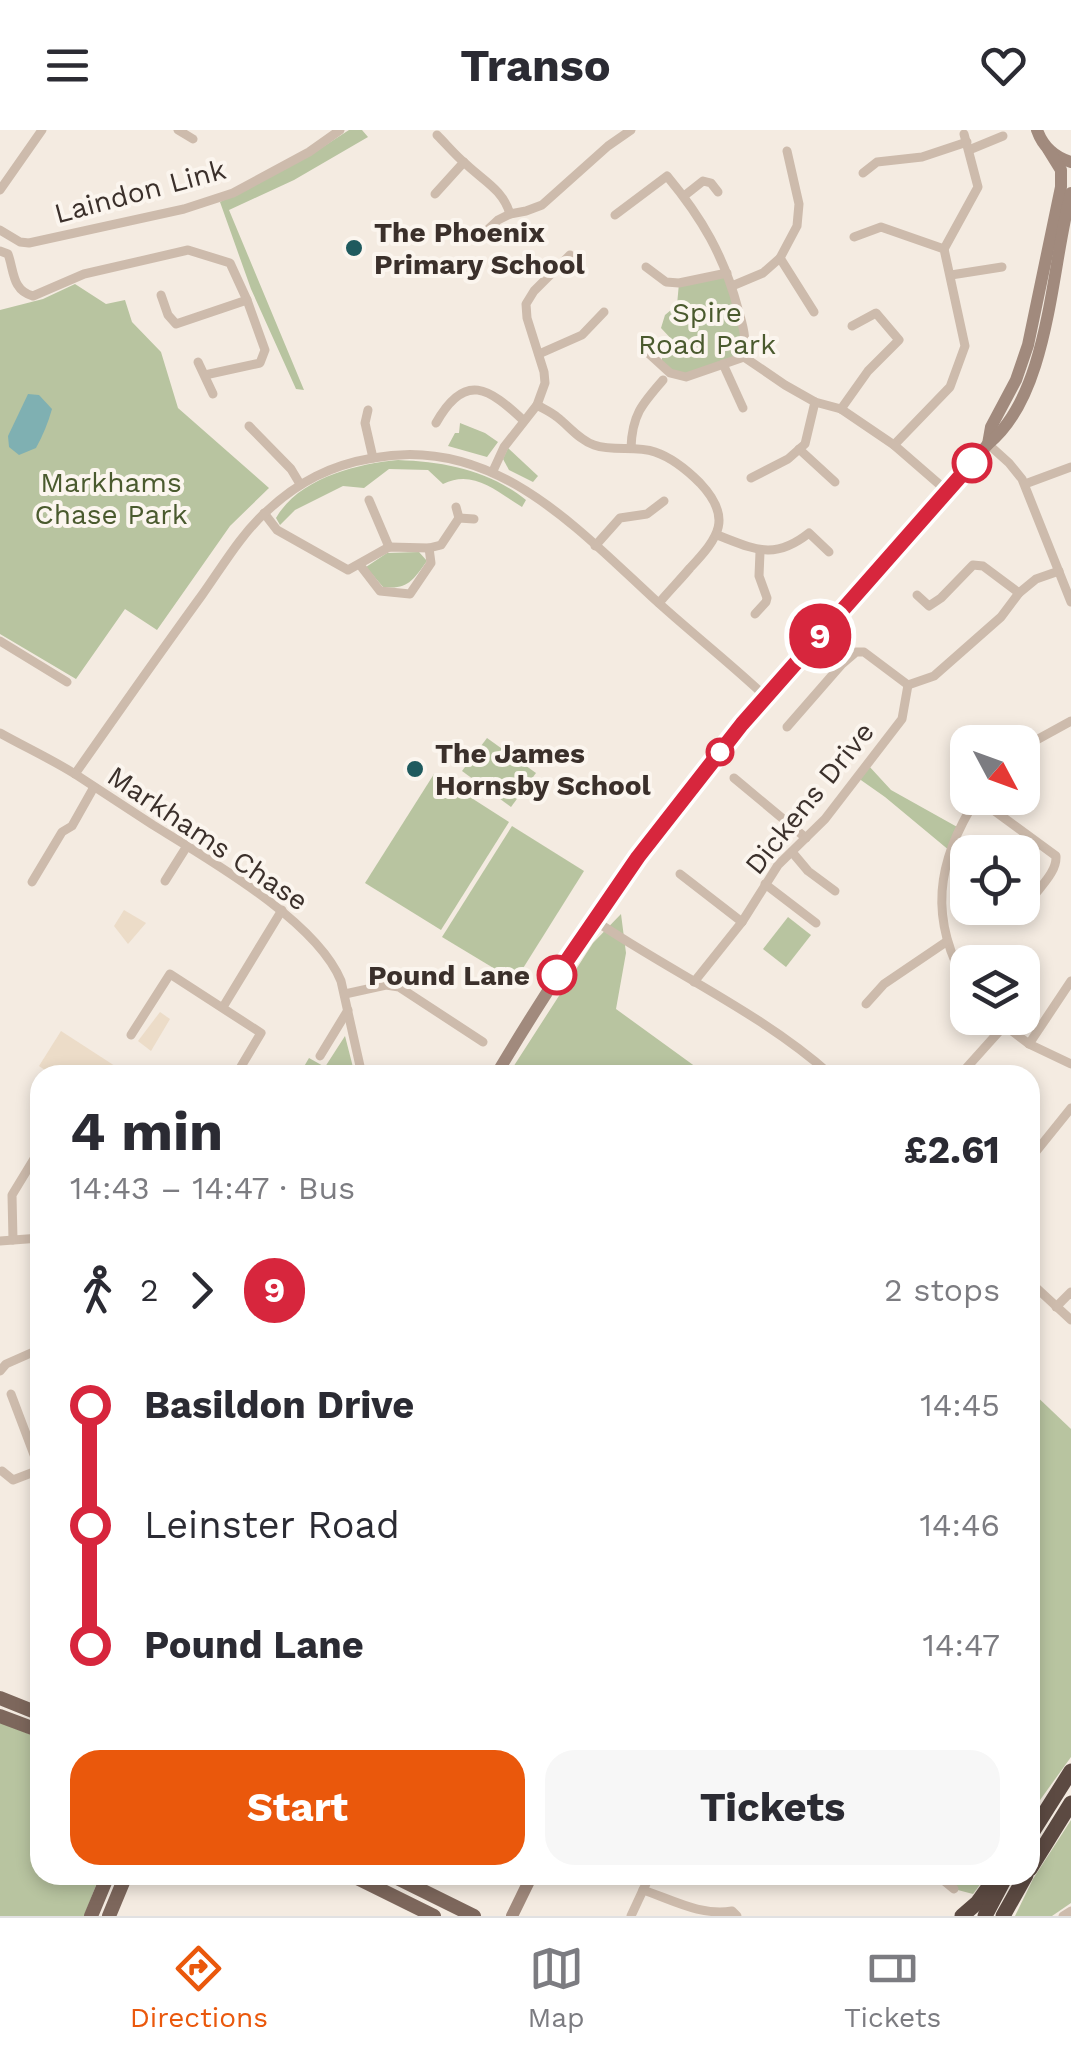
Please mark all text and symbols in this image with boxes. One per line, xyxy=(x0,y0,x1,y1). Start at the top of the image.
icon: menu xyxy=(40,38,95,93)
icon: heart xyxy=(976,38,1031,93)
text: Transo xyxy=(460,39,611,92)
street label: Laindon Link xyxy=(51,153,230,230)
place label: The Phoenix Primary School xyxy=(374,216,585,281)
marker: The Phoenix Primary School xyxy=(343,237,365,259)
park label: Spire Road Park xyxy=(638,296,776,361)
unlabelled marker xyxy=(953,444,991,482)
park label: Markhams Chase Park xyxy=(34,466,188,531)
line badge: 9 xyxy=(788,604,852,668)
text: 9 xyxy=(809,615,831,657)
street label: Dickens Drive xyxy=(738,716,881,881)
north arrow xyxy=(950,725,1040,815)
map controls xyxy=(950,725,1040,1035)
place label: The James Hornsby School xyxy=(435,737,652,802)
unlabelled marker xyxy=(707,739,733,765)
marker: The James Hornsby School xyxy=(404,758,426,780)
street label: Markhams Chase xyxy=(101,759,314,918)
button: locate xyxy=(950,835,1040,925)
button: layers xyxy=(950,945,1040,1035)
marker: Pound Lane xyxy=(538,956,576,994)
place label: Pound Lane xyxy=(368,959,530,992)
text: 4 min xyxy=(70,1099,223,1163)
text: £2.61 xyxy=(904,1128,1000,1172)
text: 14:43 – 14:47 · Bus xyxy=(70,1169,355,1207)
icon: walk xyxy=(70,1263,125,1318)
icon: forward xyxy=(174,1263,229,1318)
text: 9 xyxy=(264,1269,285,1311)
text: 2 xyxy=(140,1271,159,1309)
text: 2 stops xyxy=(884,1271,1000,1309)
text: Basildon Drive xyxy=(144,1383,414,1427)
text: 14:45 xyxy=(920,1386,1000,1424)
text: Leinster Road xyxy=(144,1503,400,1547)
text: 14:46 xyxy=(919,1506,1000,1544)
text: Pound Lane xyxy=(144,1623,364,1667)
text: 14:47 xyxy=(923,1626,1000,1664)
button: Start xyxy=(70,1750,525,1865)
button: Tickets xyxy=(545,1750,1000,1865)
tab: Directions xyxy=(130,1941,268,2034)
tab: Map xyxy=(528,1941,585,2034)
tab: Tickets xyxy=(844,1941,941,2034)

